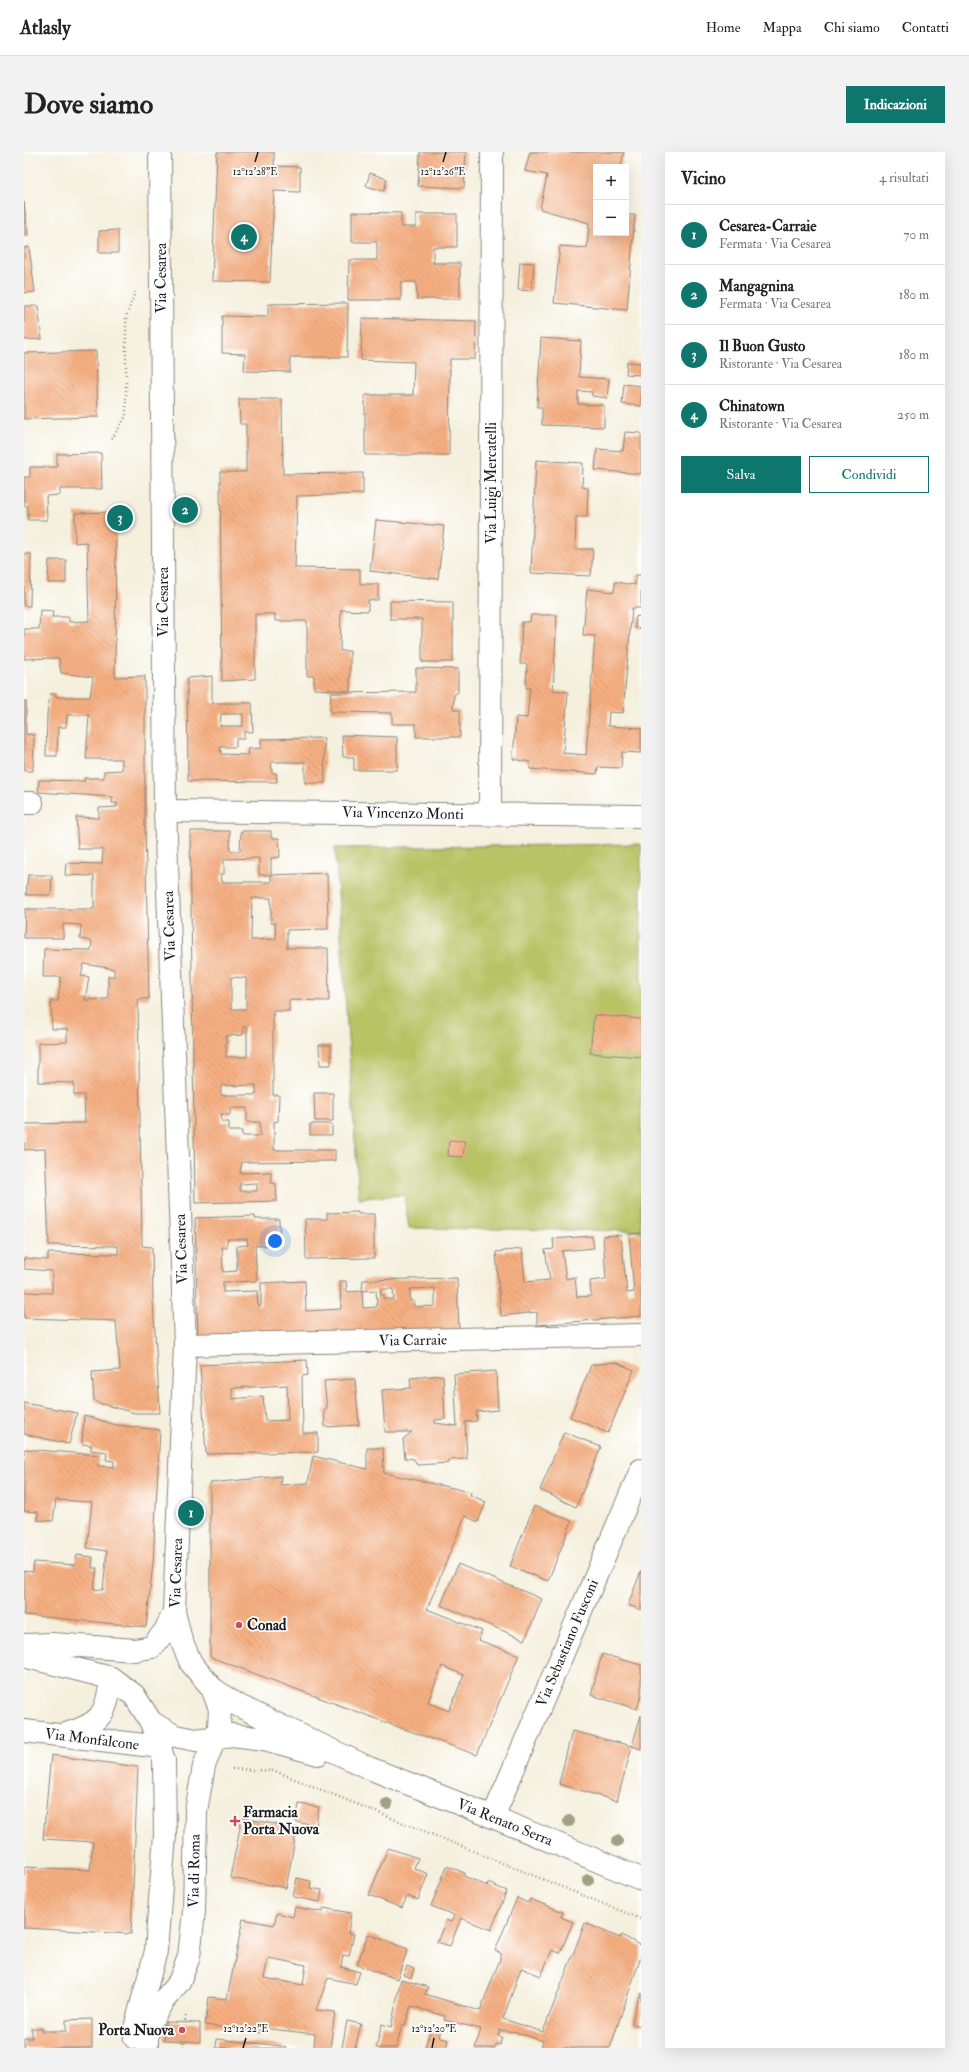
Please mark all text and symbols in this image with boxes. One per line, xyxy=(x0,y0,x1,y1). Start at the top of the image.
text: Atlasly xyxy=(20,16,71,40)
text: Home xyxy=(706,19,741,36)
text: Mappa xyxy=(763,19,802,36)
text: Chi siamo xyxy=(824,19,880,36)
text: Contatti xyxy=(902,19,949,36)
button: Indicazioni xyxy=(846,86,945,123)
text: Dove siamo xyxy=(24,87,153,122)
map controls xyxy=(593,164,629,236)
button: + xyxy=(593,164,629,200)
text: 12°12'28"E xyxy=(233,166,277,178)
text: 12°12'26"E xyxy=(420,166,466,178)
text: Vicino xyxy=(681,168,726,189)
text: 4 risultati xyxy=(879,170,929,186)
button: − xyxy=(593,200,629,236)
text: Cesarea-Carraie xyxy=(719,217,817,236)
pin: 4 xyxy=(231,222,257,252)
text: 1 xyxy=(692,227,696,243)
text: 70 m xyxy=(904,227,929,243)
text: Fermata · Via Cesarea xyxy=(719,236,831,252)
street label: Via Cesarea xyxy=(152,242,171,313)
text: Mangagnina xyxy=(719,277,794,296)
text: 2 xyxy=(691,287,697,303)
text: 180 m xyxy=(899,287,929,303)
text: Fermata · Via Cesarea xyxy=(719,296,831,312)
text: Il Buon Gusto xyxy=(719,337,805,356)
text: 3 xyxy=(692,347,697,363)
text: 180 m xyxy=(899,347,929,363)
text: Ristorante · Via Cesarea xyxy=(719,356,842,372)
text: Chinatown xyxy=(719,397,785,416)
text: 4 xyxy=(690,407,698,423)
text: 250 m xyxy=(897,407,929,423)
text: Ristorante · Via Cesarea xyxy=(719,416,842,432)
street label: Via Luigi Mercatelli xyxy=(482,422,501,544)
button: Salva xyxy=(681,456,801,493)
button: Condividi xyxy=(809,456,929,493)
pin: 2 xyxy=(172,495,198,525)
pin: 3 xyxy=(107,503,133,533)
street label: Via Cesarea xyxy=(154,566,173,637)
street label: Via Vincenzo Monti xyxy=(342,803,464,824)
street label: Via Cesarea xyxy=(159,890,180,962)
street label: Via Cesarea xyxy=(171,1213,192,1285)
your location xyxy=(265,1231,285,1251)
street label: Via Carraie xyxy=(379,1330,447,1351)
pin: 1 xyxy=(178,1498,204,1528)
street label: Via Cesarea xyxy=(166,1537,187,1609)
street label: Via Sebastiano Fusconi xyxy=(532,1576,603,1710)
place label: Conad xyxy=(247,1616,287,1635)
marker: Conad xyxy=(234,1620,244,1630)
street label: Via Monfalcone xyxy=(44,1724,140,1755)
street label: Via Renato Serra xyxy=(454,1795,556,1851)
place label: Farmacia Porta Nuova xyxy=(243,1803,320,1839)
marker: Farmacia Porta Nuova xyxy=(230,1816,240,1826)
street label: Via di Roma xyxy=(184,1833,205,1908)
place label: Porta Nuova xyxy=(98,2021,175,2040)
text: 12°12'22"E xyxy=(223,2023,269,2035)
text: 12°12'20"E xyxy=(411,2023,457,2035)
marker: Porta Nuova xyxy=(177,2025,187,2035)

